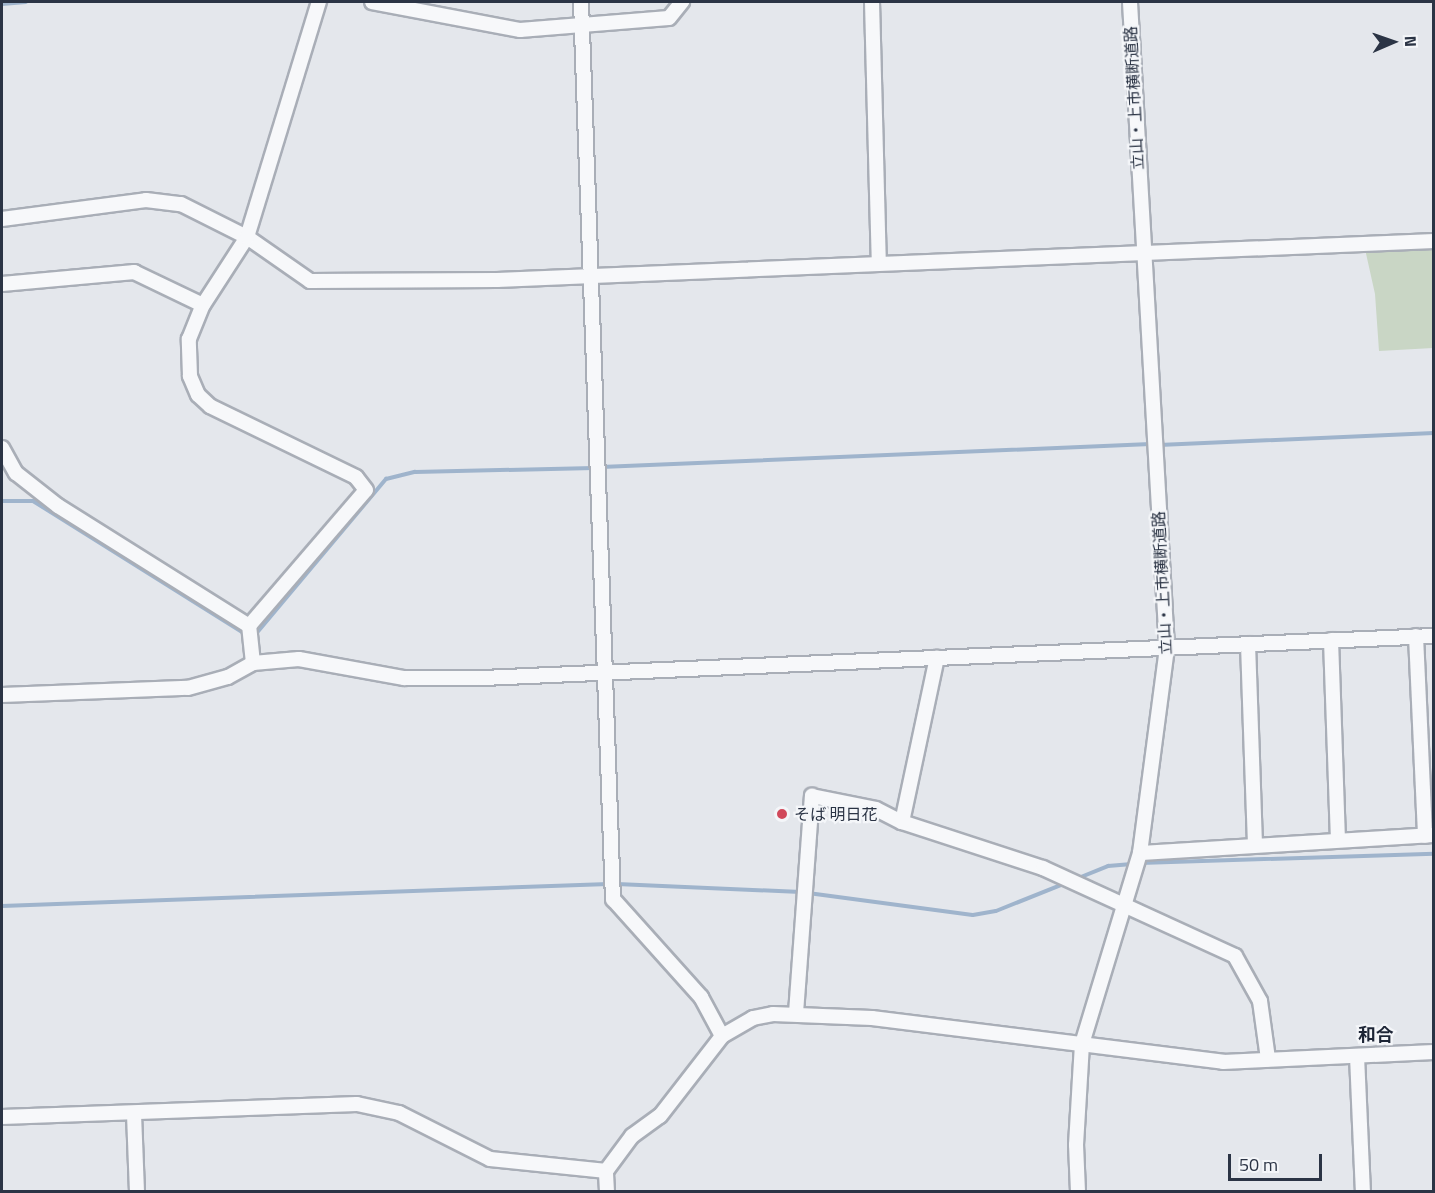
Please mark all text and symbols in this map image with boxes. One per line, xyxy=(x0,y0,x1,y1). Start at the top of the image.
north arrow xyxy=(1363,12,1423,72)
street label: 立山・上市横断道路 xyxy=(1121,26,1147,170)
text: N xyxy=(1399,35,1423,47)
street label: 立山・上市横断道路 xyxy=(1149,511,1175,655)
place label: そば 明日花 xyxy=(794,804,878,824)
marker: そば 明日花 xyxy=(775,807,789,821)
district label: 和合 xyxy=(1358,1024,1394,1046)
scale bar xyxy=(1231,1142,1326,1180)
text: 50 m xyxy=(1239,1151,1278,1178)

